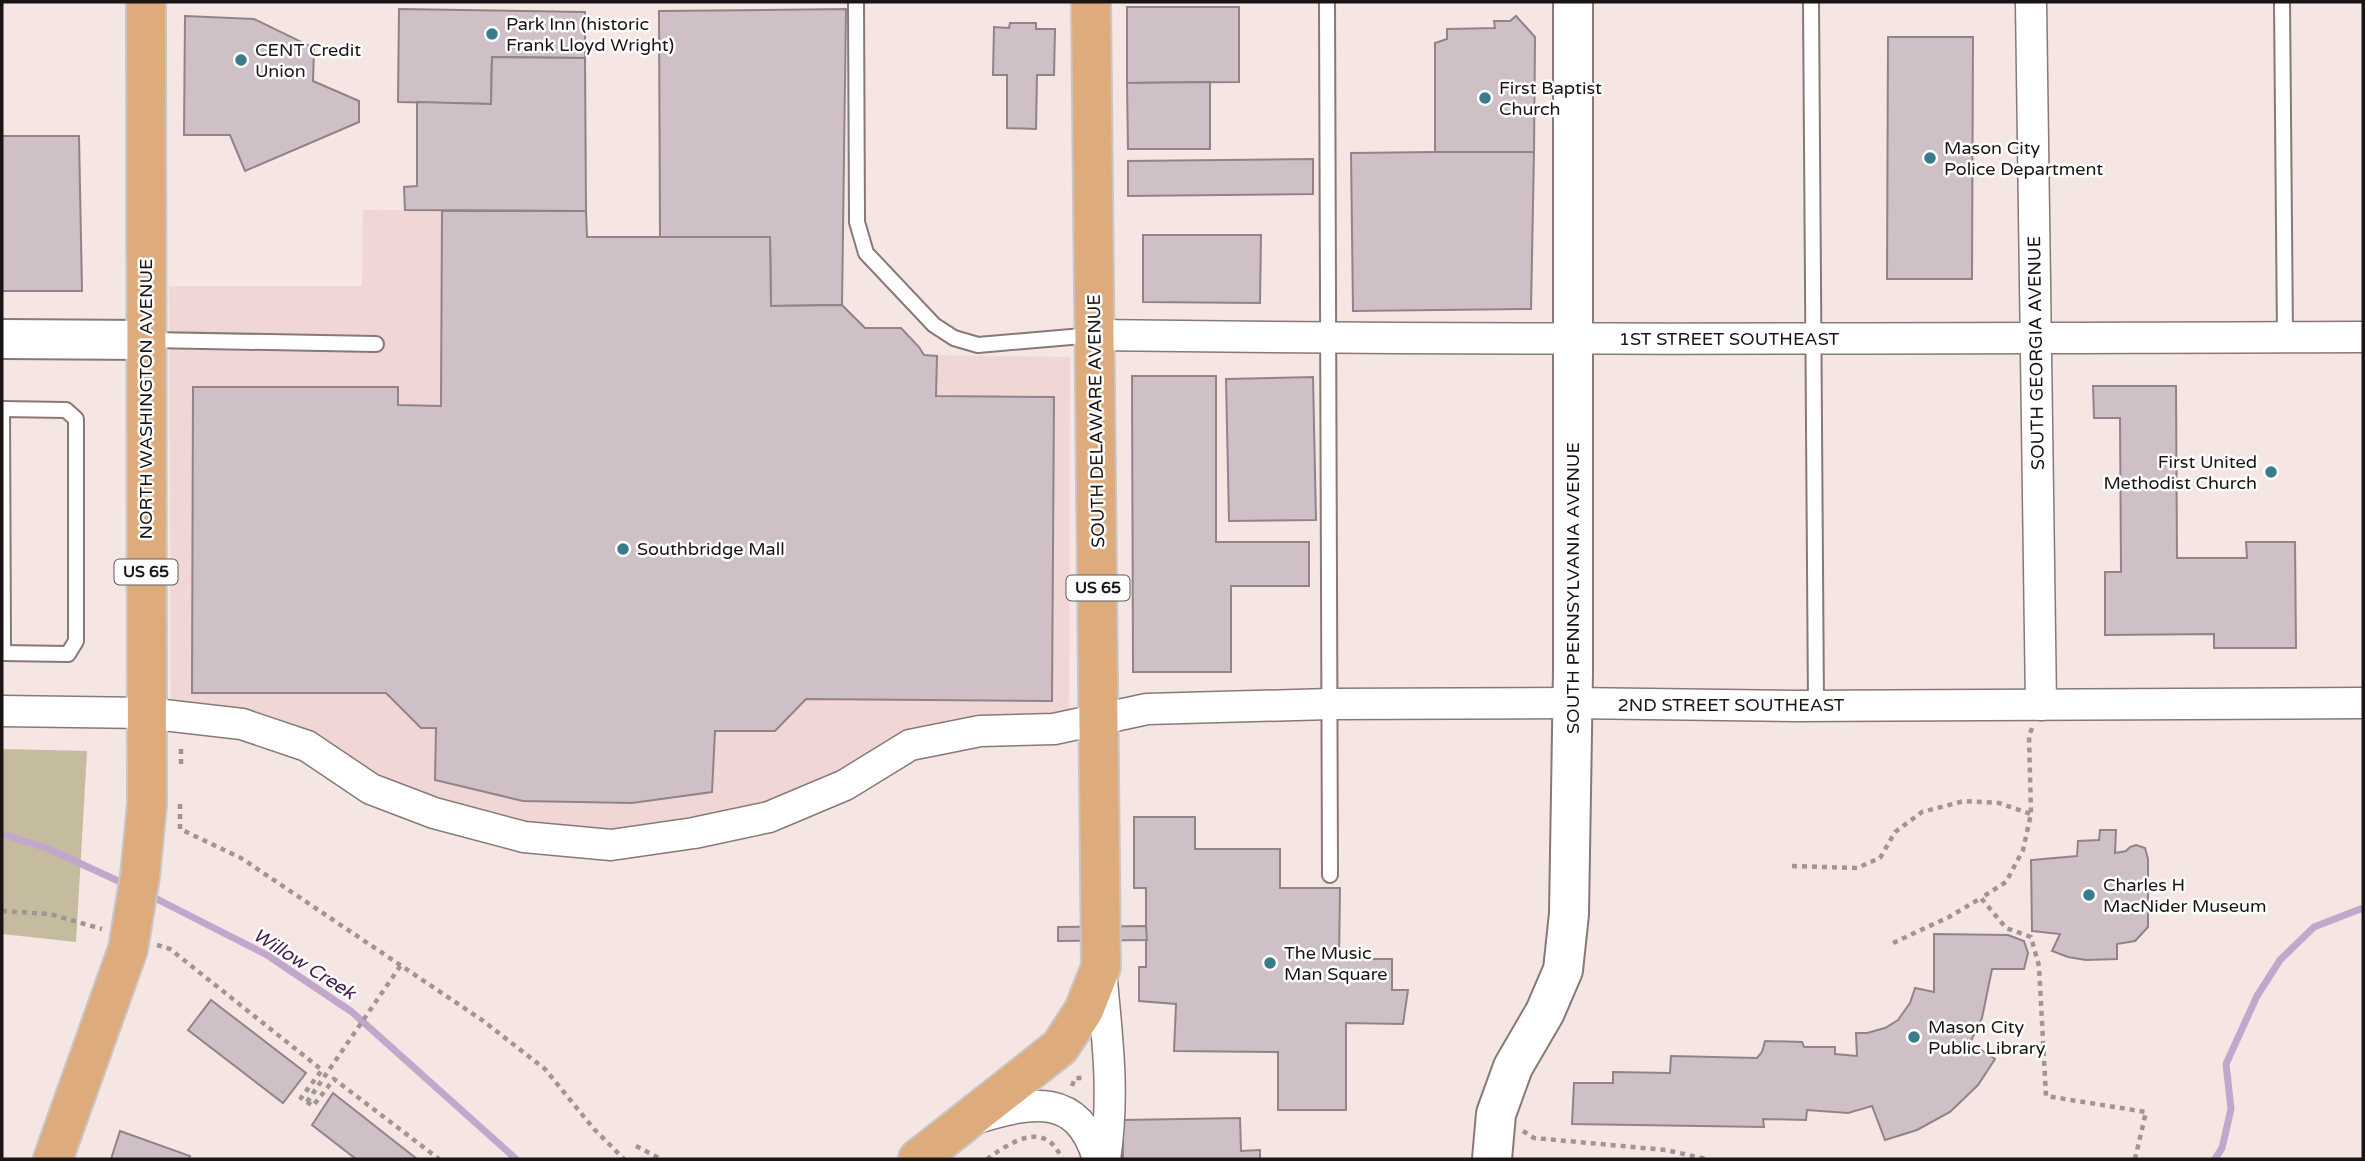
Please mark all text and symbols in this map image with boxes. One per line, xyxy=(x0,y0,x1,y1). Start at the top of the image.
place label: Park Inn (historic Frank Lloyd Wright) xyxy=(506,13,674,56)
marker: Park Inn (historic Frank Lloyd Wright) xyxy=(484,26,500,42)
place label: CENT Credit Union xyxy=(255,39,361,82)
marker: CENT Credit Union xyxy=(233,52,249,68)
place label: First Baptist Church xyxy=(1499,77,1602,120)
marker: First Baptist Church xyxy=(1477,90,1493,106)
place label: Mason City Police Department xyxy=(1944,137,2103,180)
marker: Mason City Police Department xyxy=(1922,150,1938,166)
street label: SOUTH GEORGIA AVENUE xyxy=(2023,236,2049,470)
street label: NORTH WASHINGTON AVENUE xyxy=(135,258,157,540)
street label: SOUTH DELAWARE AVENUE xyxy=(1083,294,1109,548)
street label: 1ST STREET SOUTHEAST xyxy=(1619,328,1839,350)
street label: SOUTH PENNSYLVANIA AVENUE xyxy=(1562,442,1584,734)
place label: First United Methodist Church xyxy=(2103,451,2257,494)
marker: First United Methodist Church xyxy=(2263,464,2279,480)
place label: Southbridge Mall xyxy=(637,538,785,560)
marker: Southbridge Mall xyxy=(615,541,631,557)
road number: US 65 xyxy=(114,559,178,584)
road number: US 65 xyxy=(1066,576,1130,600)
street label: 2ND STREET SOUTHEAST xyxy=(1618,694,1845,716)
place label: Charles H MacNider Museum xyxy=(2103,874,2266,917)
marker: Charles H MacNider Museum xyxy=(2081,887,2097,903)
water label: Willow Creek xyxy=(249,924,361,1005)
place label: The Music Man Square xyxy=(1284,942,1387,985)
marker: The Music Man Square xyxy=(1262,955,1278,971)
place label: Mason City Public Library xyxy=(1928,1016,2046,1059)
marker: Mason City Public Library xyxy=(1906,1029,1922,1045)

